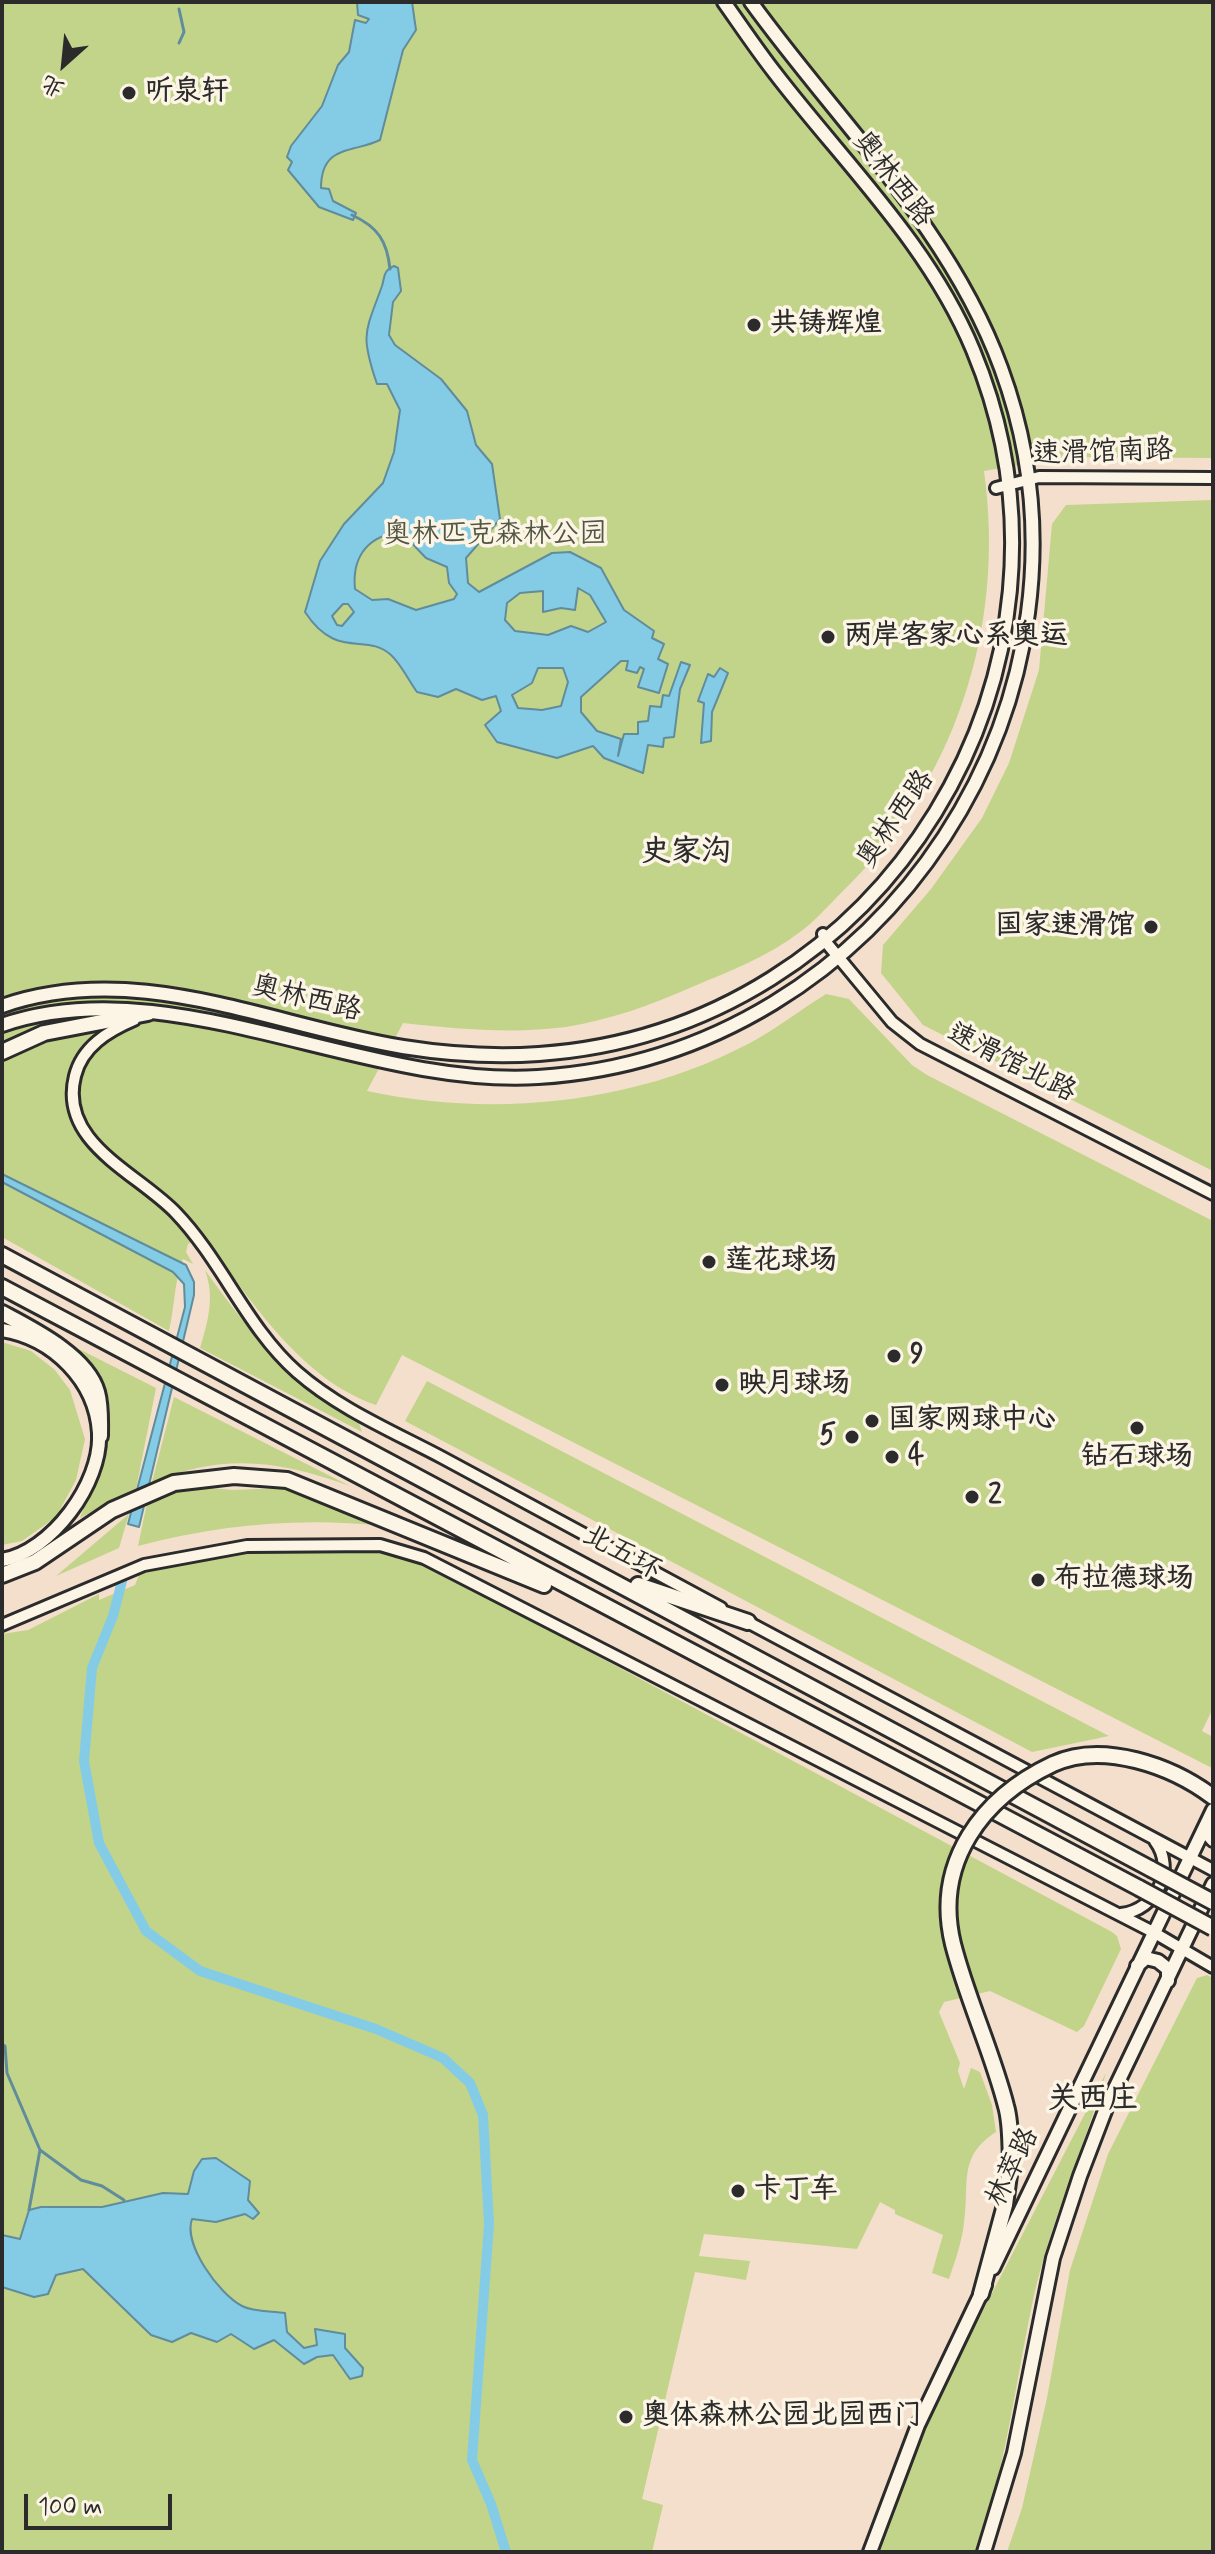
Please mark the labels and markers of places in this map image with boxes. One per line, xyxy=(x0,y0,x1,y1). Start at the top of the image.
place label: 听泉轩 xyxy=(145,76,229,110)
marker: 听泉轩 xyxy=(120,84,138,102)
place label: 共铸辉煌 xyxy=(770,308,882,342)
marker: 共铸辉煌 xyxy=(745,316,763,334)
place label: 两岸客家心系奥运 xyxy=(844,620,1068,654)
marker: 两岸客家心系奥运 xyxy=(819,628,837,646)
place label: 国家速滑馆 xyxy=(995,910,1135,944)
marker: 国家速滑馆 xyxy=(1142,918,1160,936)
place label: 莲花球场 xyxy=(725,1245,837,1279)
marker: 莲花球场 xyxy=(700,1253,718,1271)
place label: 9 xyxy=(910,1339,924,1373)
marker: 9 xyxy=(885,1347,903,1365)
place label: 映月球场 xyxy=(738,1368,850,1402)
marker: 映月球场 xyxy=(713,1376,731,1394)
place label: 国家网球中心 xyxy=(888,1404,1056,1438)
marker: 国家网球中心 xyxy=(863,1412,881,1430)
marker: 钻石球场 xyxy=(1128,1419,1146,1437)
place label: 5 xyxy=(819,1420,836,1454)
marker: 5 xyxy=(843,1428,861,1446)
place label: 4 xyxy=(908,1440,924,1474)
place label: 钻石球场 xyxy=(1081,1441,1193,1475)
marker: 4 xyxy=(883,1448,901,1466)
place label: 2 xyxy=(988,1480,1002,1514)
marker: 2 xyxy=(963,1488,981,1506)
place label: 布拉德球场 xyxy=(1054,1563,1194,1597)
marker: 布拉德球场 xyxy=(1029,1571,1047,1589)
place label: 卡丁车 xyxy=(754,2174,838,2208)
marker: 卡丁车 xyxy=(729,2182,747,2200)
place label: 奥体森林公园北园西门 xyxy=(642,2400,922,2434)
marker: 奥体森林公园北园西门 xyxy=(617,2408,635,2426)

